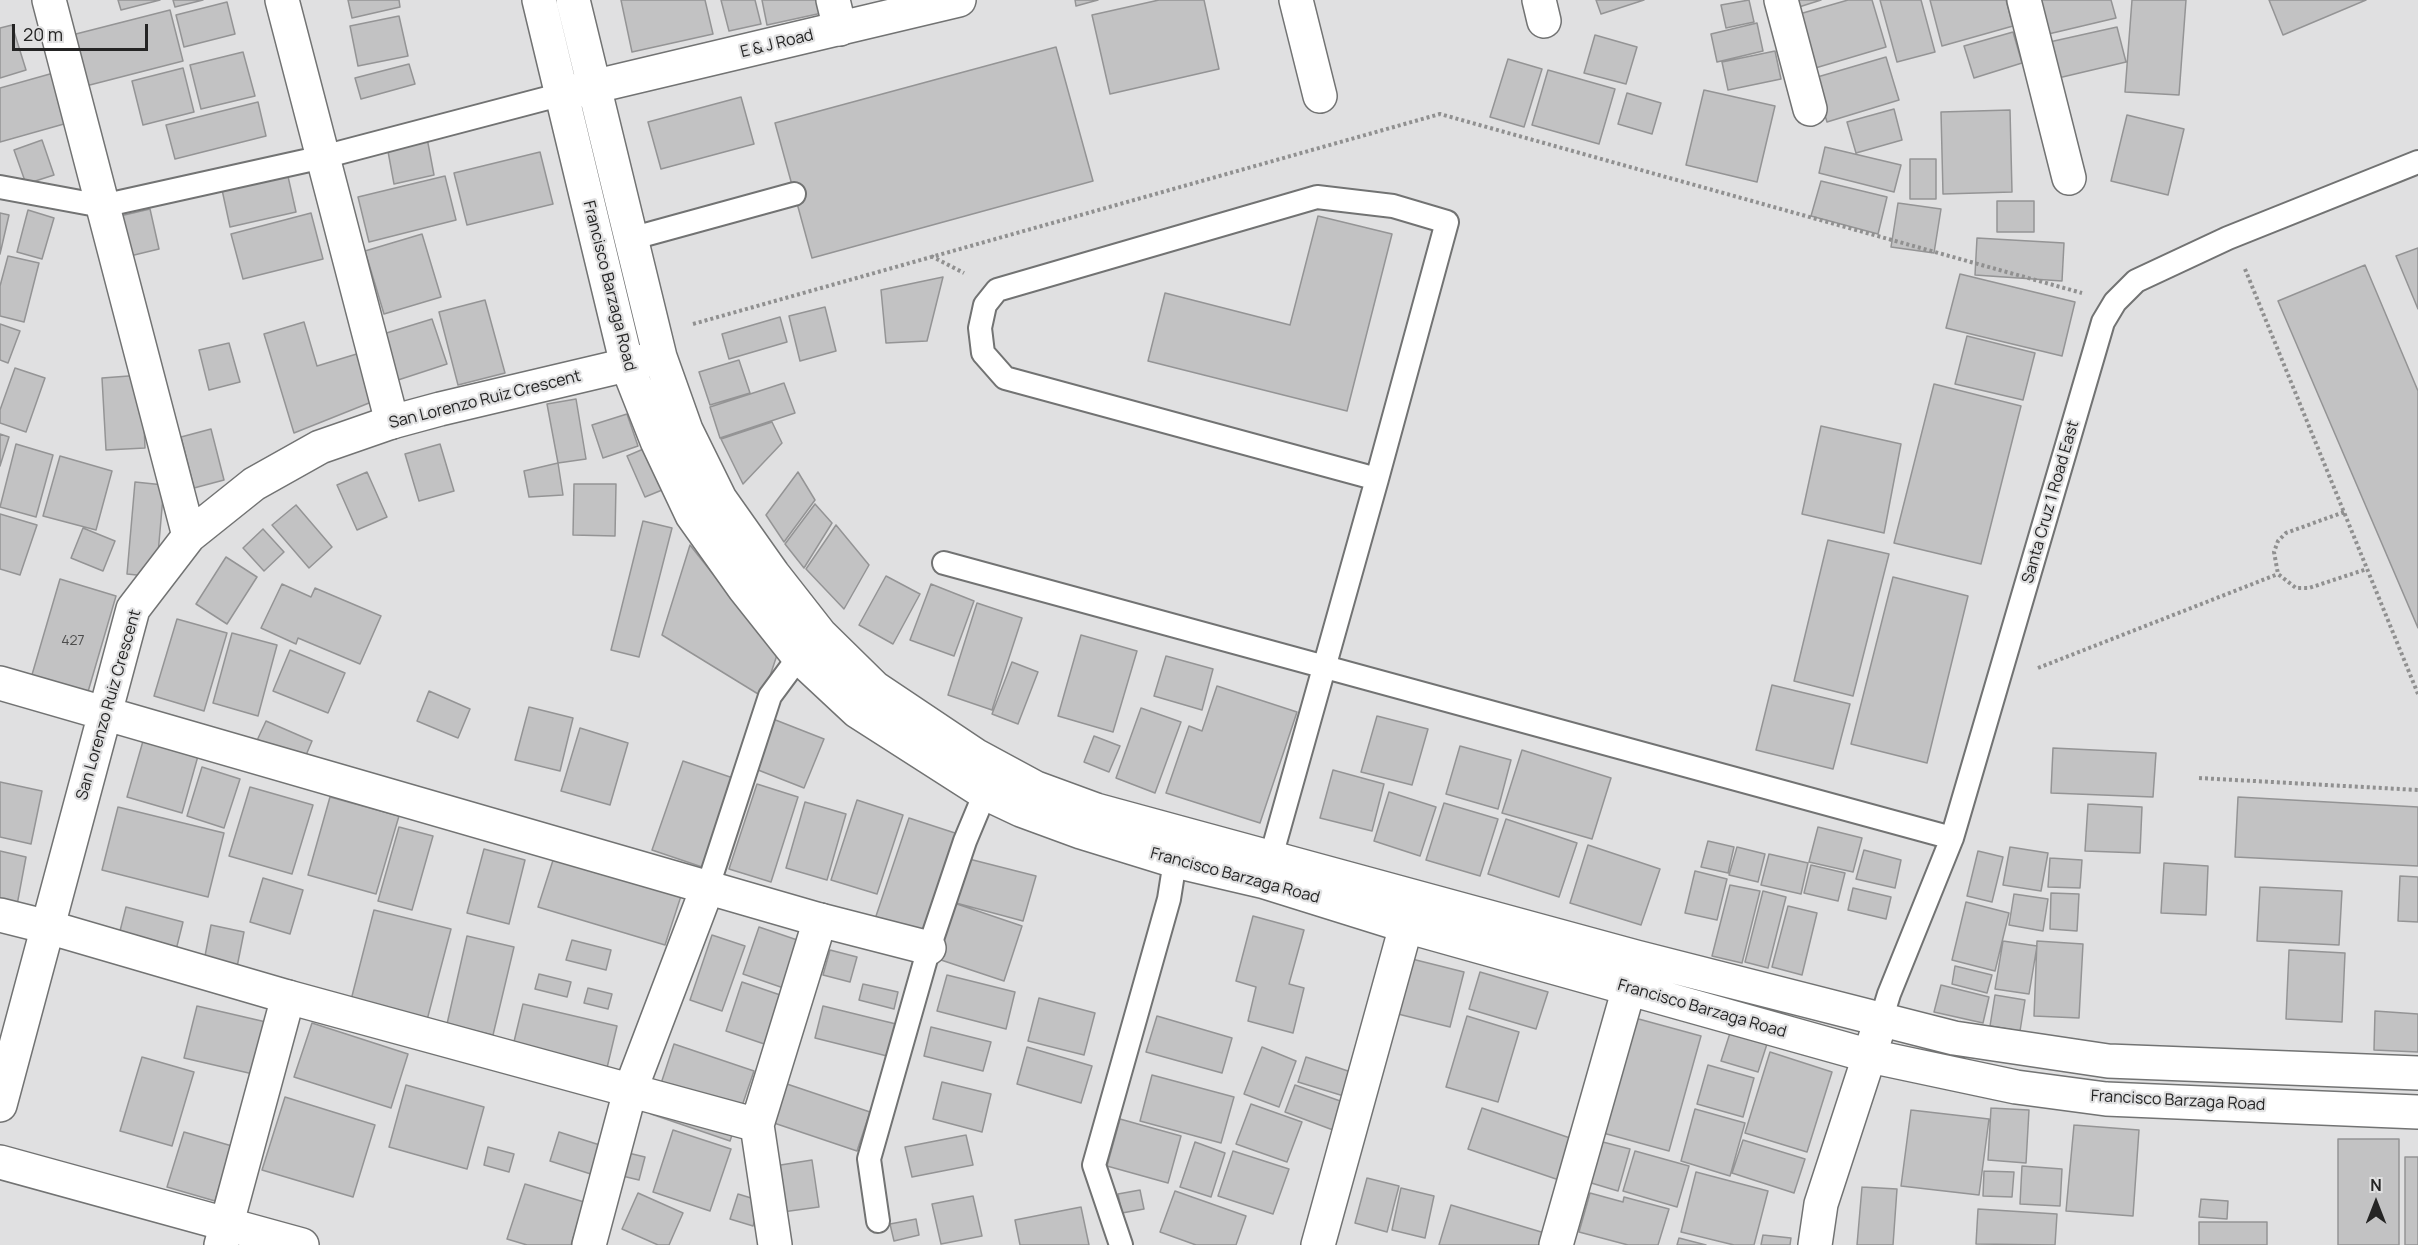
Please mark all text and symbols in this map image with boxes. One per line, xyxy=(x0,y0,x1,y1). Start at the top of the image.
scale bar xyxy=(15,12,152,50)
text: 20 m xyxy=(23,22,63,46)
street label: E & J Road xyxy=(739,26,815,62)
street label: Francisco Barzaga Road xyxy=(579,199,639,373)
street label: San Lorenzo Ruiz Crescent xyxy=(387,367,583,433)
street label: Santa Cruz 1 Road East xyxy=(2019,418,2083,586)
street label: San Lorenzo Ruiz Crescent xyxy=(73,608,145,802)
house number: 427 xyxy=(61,633,85,649)
street label: Francisco Barzaga Road xyxy=(1148,844,1322,908)
street label: Francisco Barzaga Road xyxy=(1615,976,1789,1042)
street label: Francisco Barzaga Road xyxy=(2090,1087,2266,1115)
north arrow xyxy=(2346,1173,2406,1233)
text: N xyxy=(2370,1174,2382,1196)

